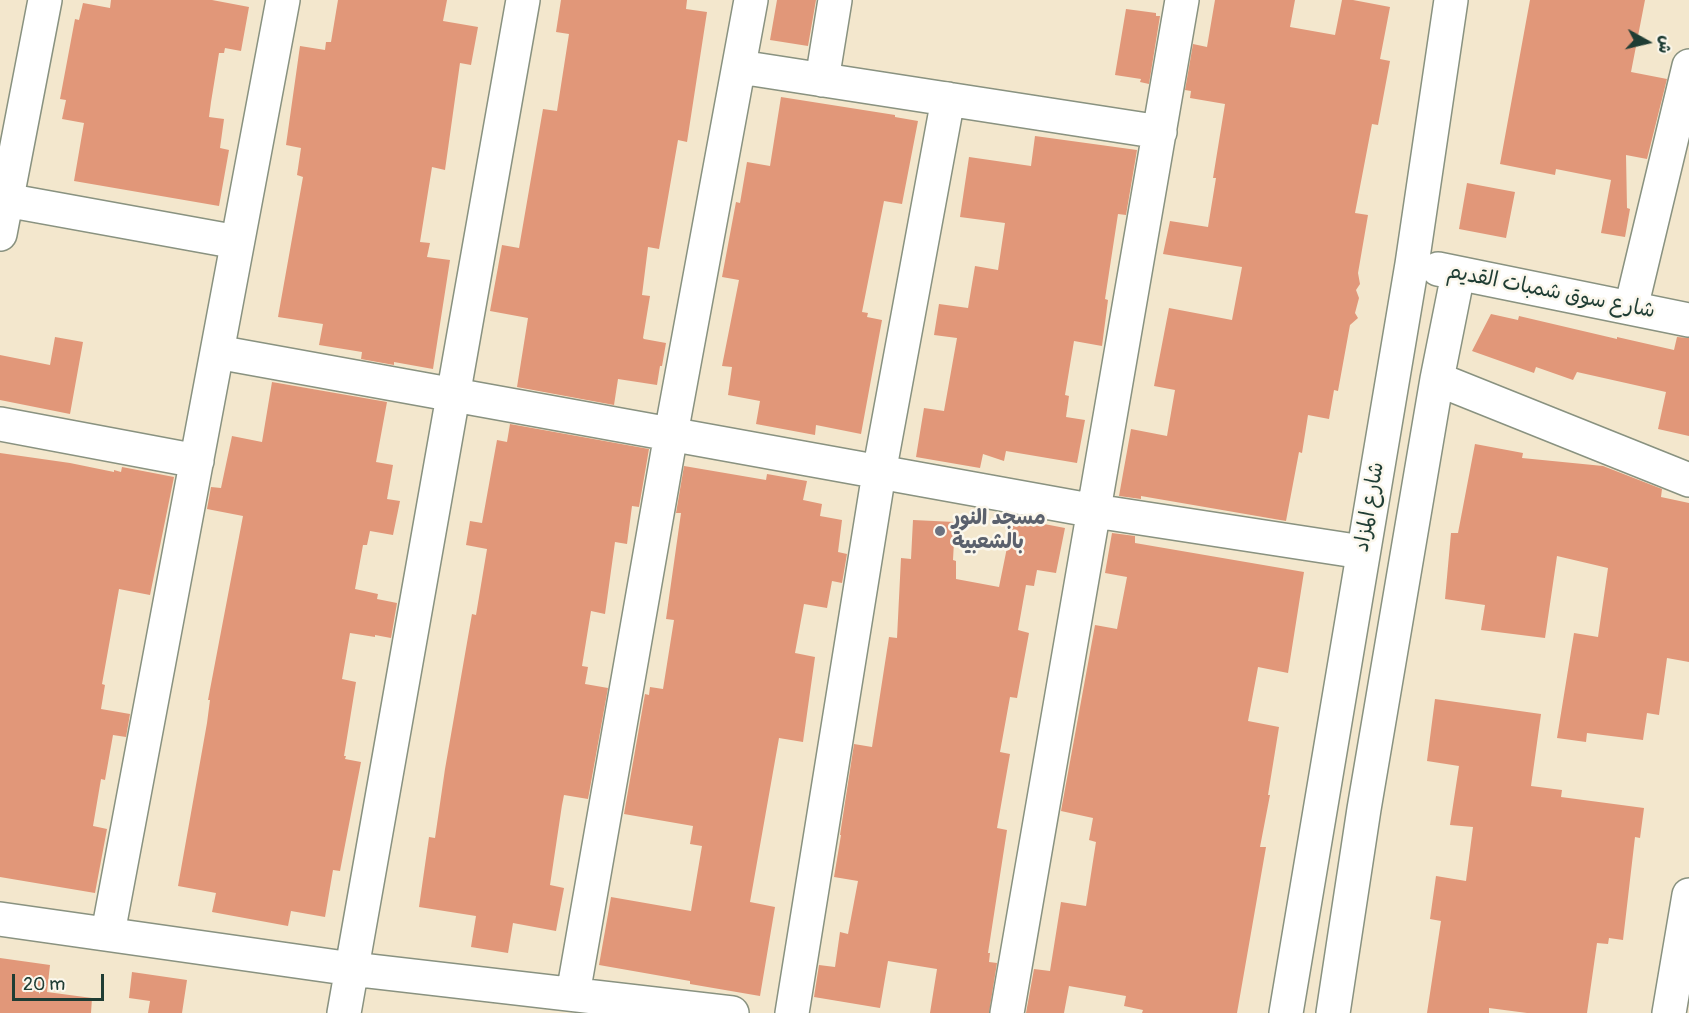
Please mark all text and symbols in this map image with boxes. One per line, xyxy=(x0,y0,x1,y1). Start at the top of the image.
north arrow xyxy=(1617,12,1677,72)
text: ش xyxy=(1654,34,1676,55)
street label: شارع سوق شمبات القديم xyxy=(1445,259,1657,325)
street label: شارع المزاد xyxy=(1350,460,1390,554)
place label: مسجد النور بالشعبية xyxy=(952,506,1046,556)
marker: مسجد النور بالشعبية xyxy=(933,524,947,538)
scale bar xyxy=(15,962,106,1000)
text: 20 m xyxy=(23,973,65,996)

